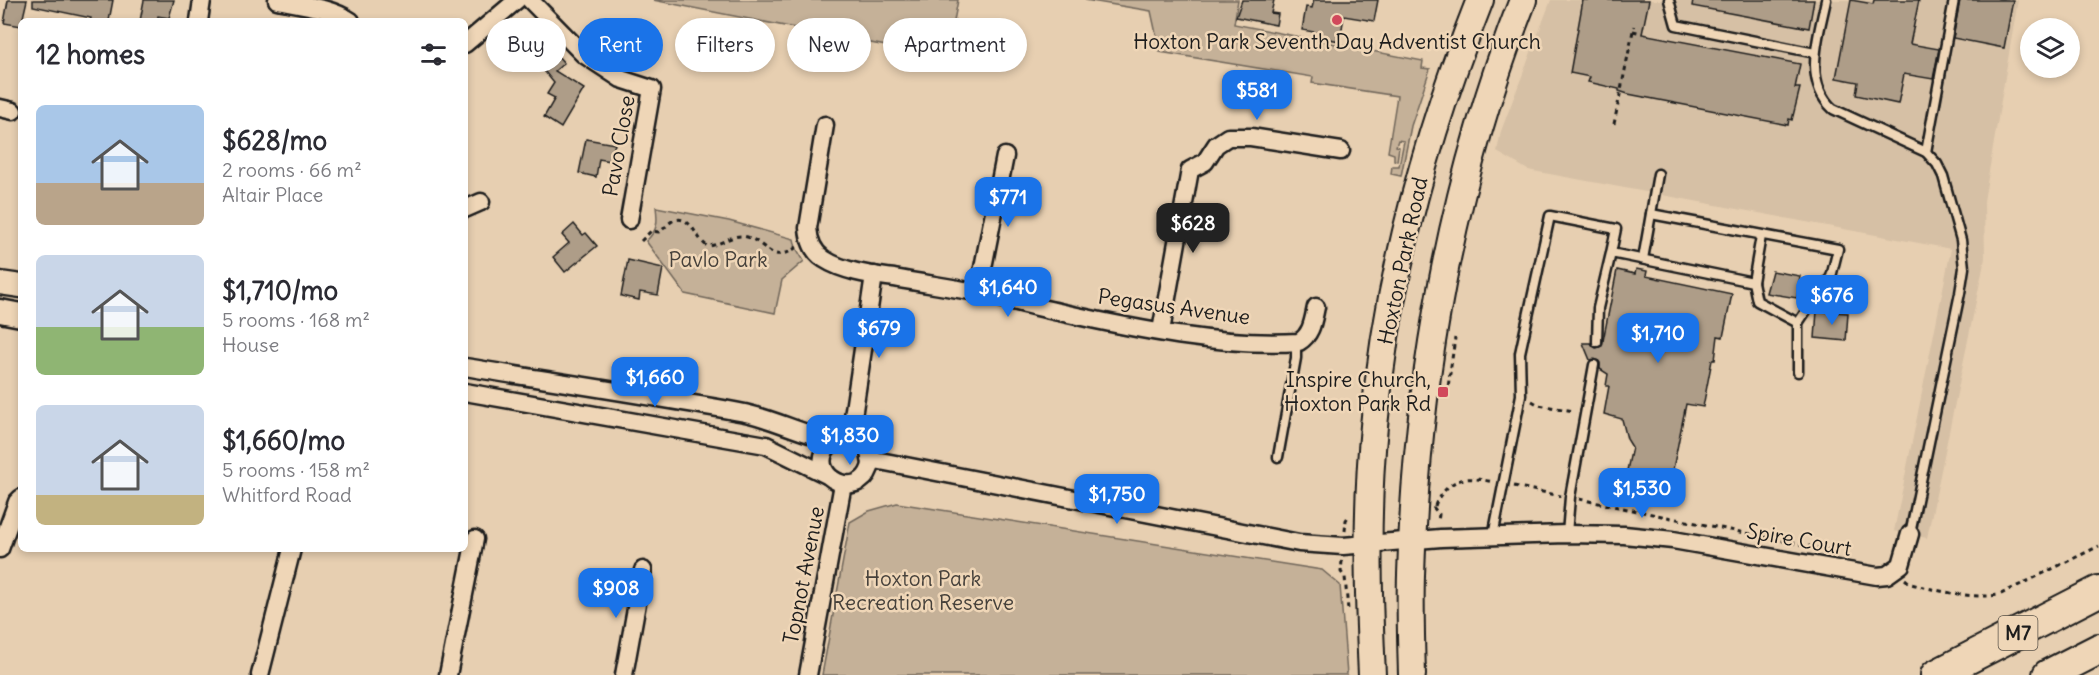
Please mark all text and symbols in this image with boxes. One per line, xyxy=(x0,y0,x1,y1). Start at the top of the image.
marker: Hoxton Park Seventh Day Adventist Church xyxy=(1330,13,1344,27)
chip: Buy xyxy=(486,18,566,72)
chip: Rent xyxy=(578,18,663,72)
chip: Filters xyxy=(675,18,775,72)
chip: New xyxy=(787,18,871,72)
chip: Apartment xyxy=(883,18,1027,72)
map controls xyxy=(2020,18,2080,78)
button: layers xyxy=(2020,18,2080,78)
place label: Hoxton Park Seventh Day Adventist Church xyxy=(1133,28,1541,55)
text: 12 homes xyxy=(36,38,145,71)
icon: filters xyxy=(417,38,450,71)
pin: $581 xyxy=(1221,70,1293,121)
text: $581 xyxy=(1236,77,1278,102)
street label: Pavo Close xyxy=(596,93,641,199)
text: $628/mo xyxy=(222,124,327,157)
icon: home xyxy=(84,129,156,201)
text: 2 rooms · 66 m² xyxy=(222,157,362,182)
street label: Hoxton Park Road xyxy=(1372,175,1433,347)
pin: $771 xyxy=(972,177,1044,228)
text: Altair Place xyxy=(222,182,323,207)
text: $771 xyxy=(989,184,1027,209)
pin: $628 xyxy=(1157,203,1229,254)
text: $628 xyxy=(1170,210,1216,235)
park label: Pavlo Park xyxy=(668,246,768,273)
pin: $1,640 xyxy=(959,267,1057,318)
text: $1,710/mo xyxy=(222,274,338,307)
text: $1,640 xyxy=(978,274,1038,299)
pin: $676 xyxy=(1796,275,1868,326)
icon: home xyxy=(84,279,156,351)
street label: Pegasus Avenue xyxy=(1096,282,1252,331)
text: $676 xyxy=(1810,282,1854,307)
text: 5 rooms · 168 m² xyxy=(222,307,370,332)
pin: $679 xyxy=(843,308,915,359)
pin: $1,710 xyxy=(1609,313,1707,364)
text: $679 xyxy=(857,315,901,340)
text: $1,710 xyxy=(1631,320,1685,345)
text: House xyxy=(222,332,279,357)
pin: $1,660 xyxy=(606,357,704,408)
text: $1,660 xyxy=(625,364,685,389)
place label: Inspire Church, Hoxton Park Rd xyxy=(1284,366,1431,417)
marker: Inspire Church, Hoxton Park Rd xyxy=(1436,385,1450,399)
pin: $1,830 xyxy=(801,415,899,466)
text: $1,830 xyxy=(821,422,879,447)
text: $1,660/mo xyxy=(222,424,345,457)
icon: home xyxy=(84,429,156,501)
text: 5 rooms · 158 m² xyxy=(222,457,370,482)
pin: $1,530 xyxy=(1593,468,1691,519)
pin: $1,750 xyxy=(1068,474,1166,525)
text: $1,530 xyxy=(1613,475,1671,500)
text: $1,750 xyxy=(1088,481,1146,506)
text: Whitford Road xyxy=(222,482,352,507)
street label: Topnot Avenue xyxy=(777,504,830,646)
street label: Spire Court xyxy=(1745,517,1854,562)
park label: Hoxton Park Recreation Reserve xyxy=(832,565,1014,616)
pin: $908 xyxy=(580,568,652,619)
text: $908 xyxy=(592,575,640,600)
road number: M7 xyxy=(1998,616,2038,650)

